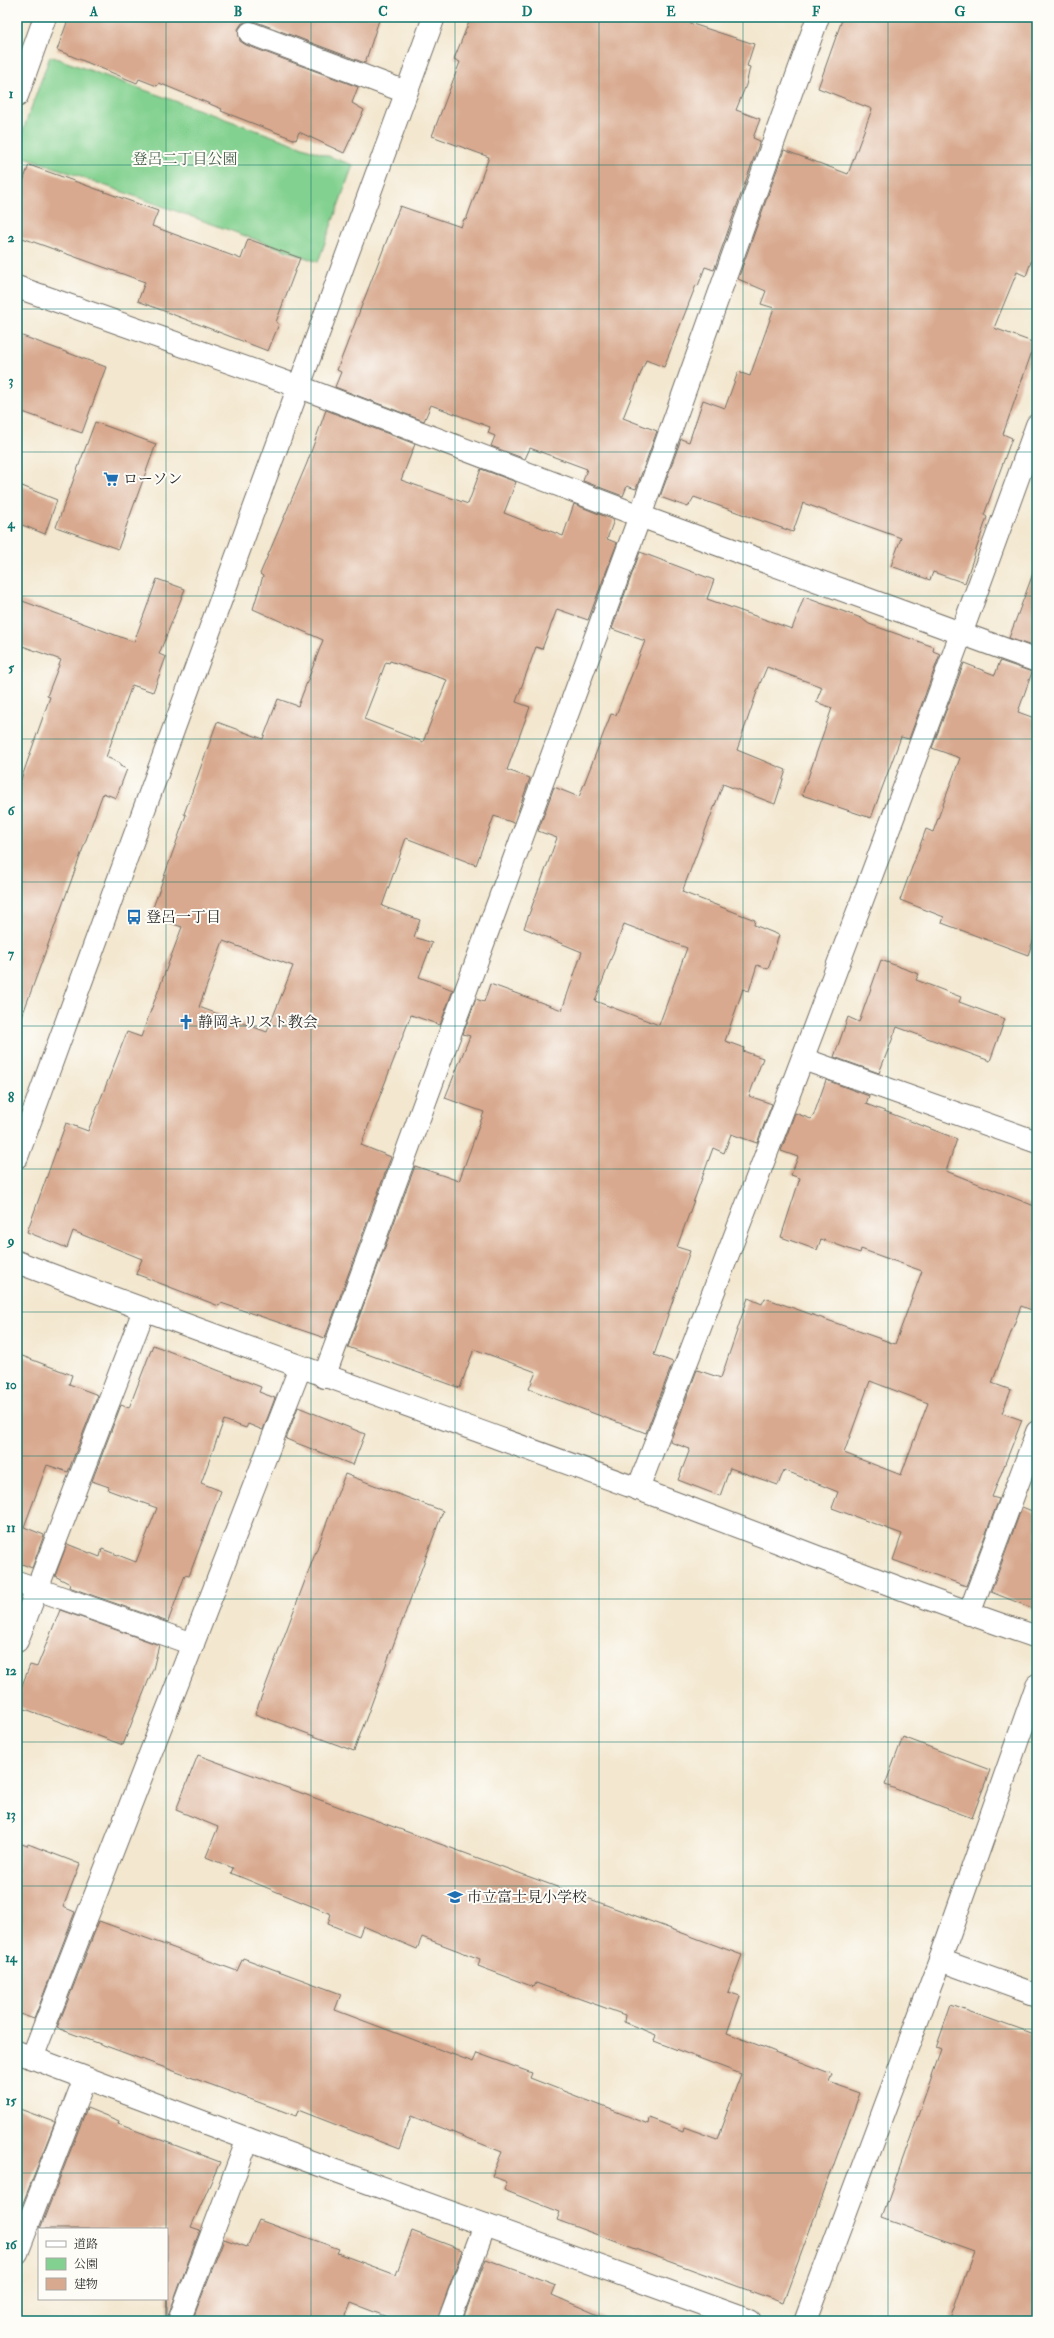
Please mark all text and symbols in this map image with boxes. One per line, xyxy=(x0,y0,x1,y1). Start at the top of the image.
text: A xyxy=(89,4,99,20)
text: B xyxy=(234,4,242,20)
text: C xyxy=(378,4,388,20)
text: D xyxy=(522,4,533,20)
text: E xyxy=(666,4,676,20)
text: F xyxy=(812,4,821,20)
text: G xyxy=(955,4,966,20)
text: 1 xyxy=(9,86,14,102)
park label: 登呂二丁目公園 xyxy=(132,150,238,169)
text: 2 xyxy=(8,230,15,246)
text: 3 xyxy=(9,373,14,389)
supermarket icon: ローソン xyxy=(102,470,120,488)
place label: ローソン xyxy=(123,470,182,489)
text: 4 xyxy=(6,516,15,532)
text: 5 xyxy=(8,660,14,676)
text: 6 xyxy=(8,803,16,819)
bus stop icon: 登呂一丁目 xyxy=(125,908,143,926)
place label: 登呂一丁目 xyxy=(146,908,221,927)
text: 7 xyxy=(8,946,15,962)
church icon: 静岡キリスト教会 xyxy=(177,1013,195,1031)
place label: 静岡キリスト教会 xyxy=(198,1013,318,1032)
text: 8 xyxy=(8,1090,14,1106)
text: 9 xyxy=(6,1233,15,1249)
text: 10 xyxy=(5,1377,17,1393)
text: 11 xyxy=(6,1520,16,1536)
text: 12 xyxy=(5,1663,17,1679)
text: 13 xyxy=(6,1807,16,1823)
school or university icon: 市立富士見小学校 xyxy=(446,1888,464,1906)
place label: 市立富士見小学校 xyxy=(467,1888,587,1907)
text: 14 xyxy=(5,1950,18,1966)
text: 15 xyxy=(6,2093,16,2109)
legend xyxy=(38,2228,168,2300)
text: 16 xyxy=(5,2237,18,2253)
text: 道路 xyxy=(74,2237,98,2252)
text: 公園 xyxy=(74,2257,98,2272)
text: 建物 xyxy=(74,2277,98,2292)

